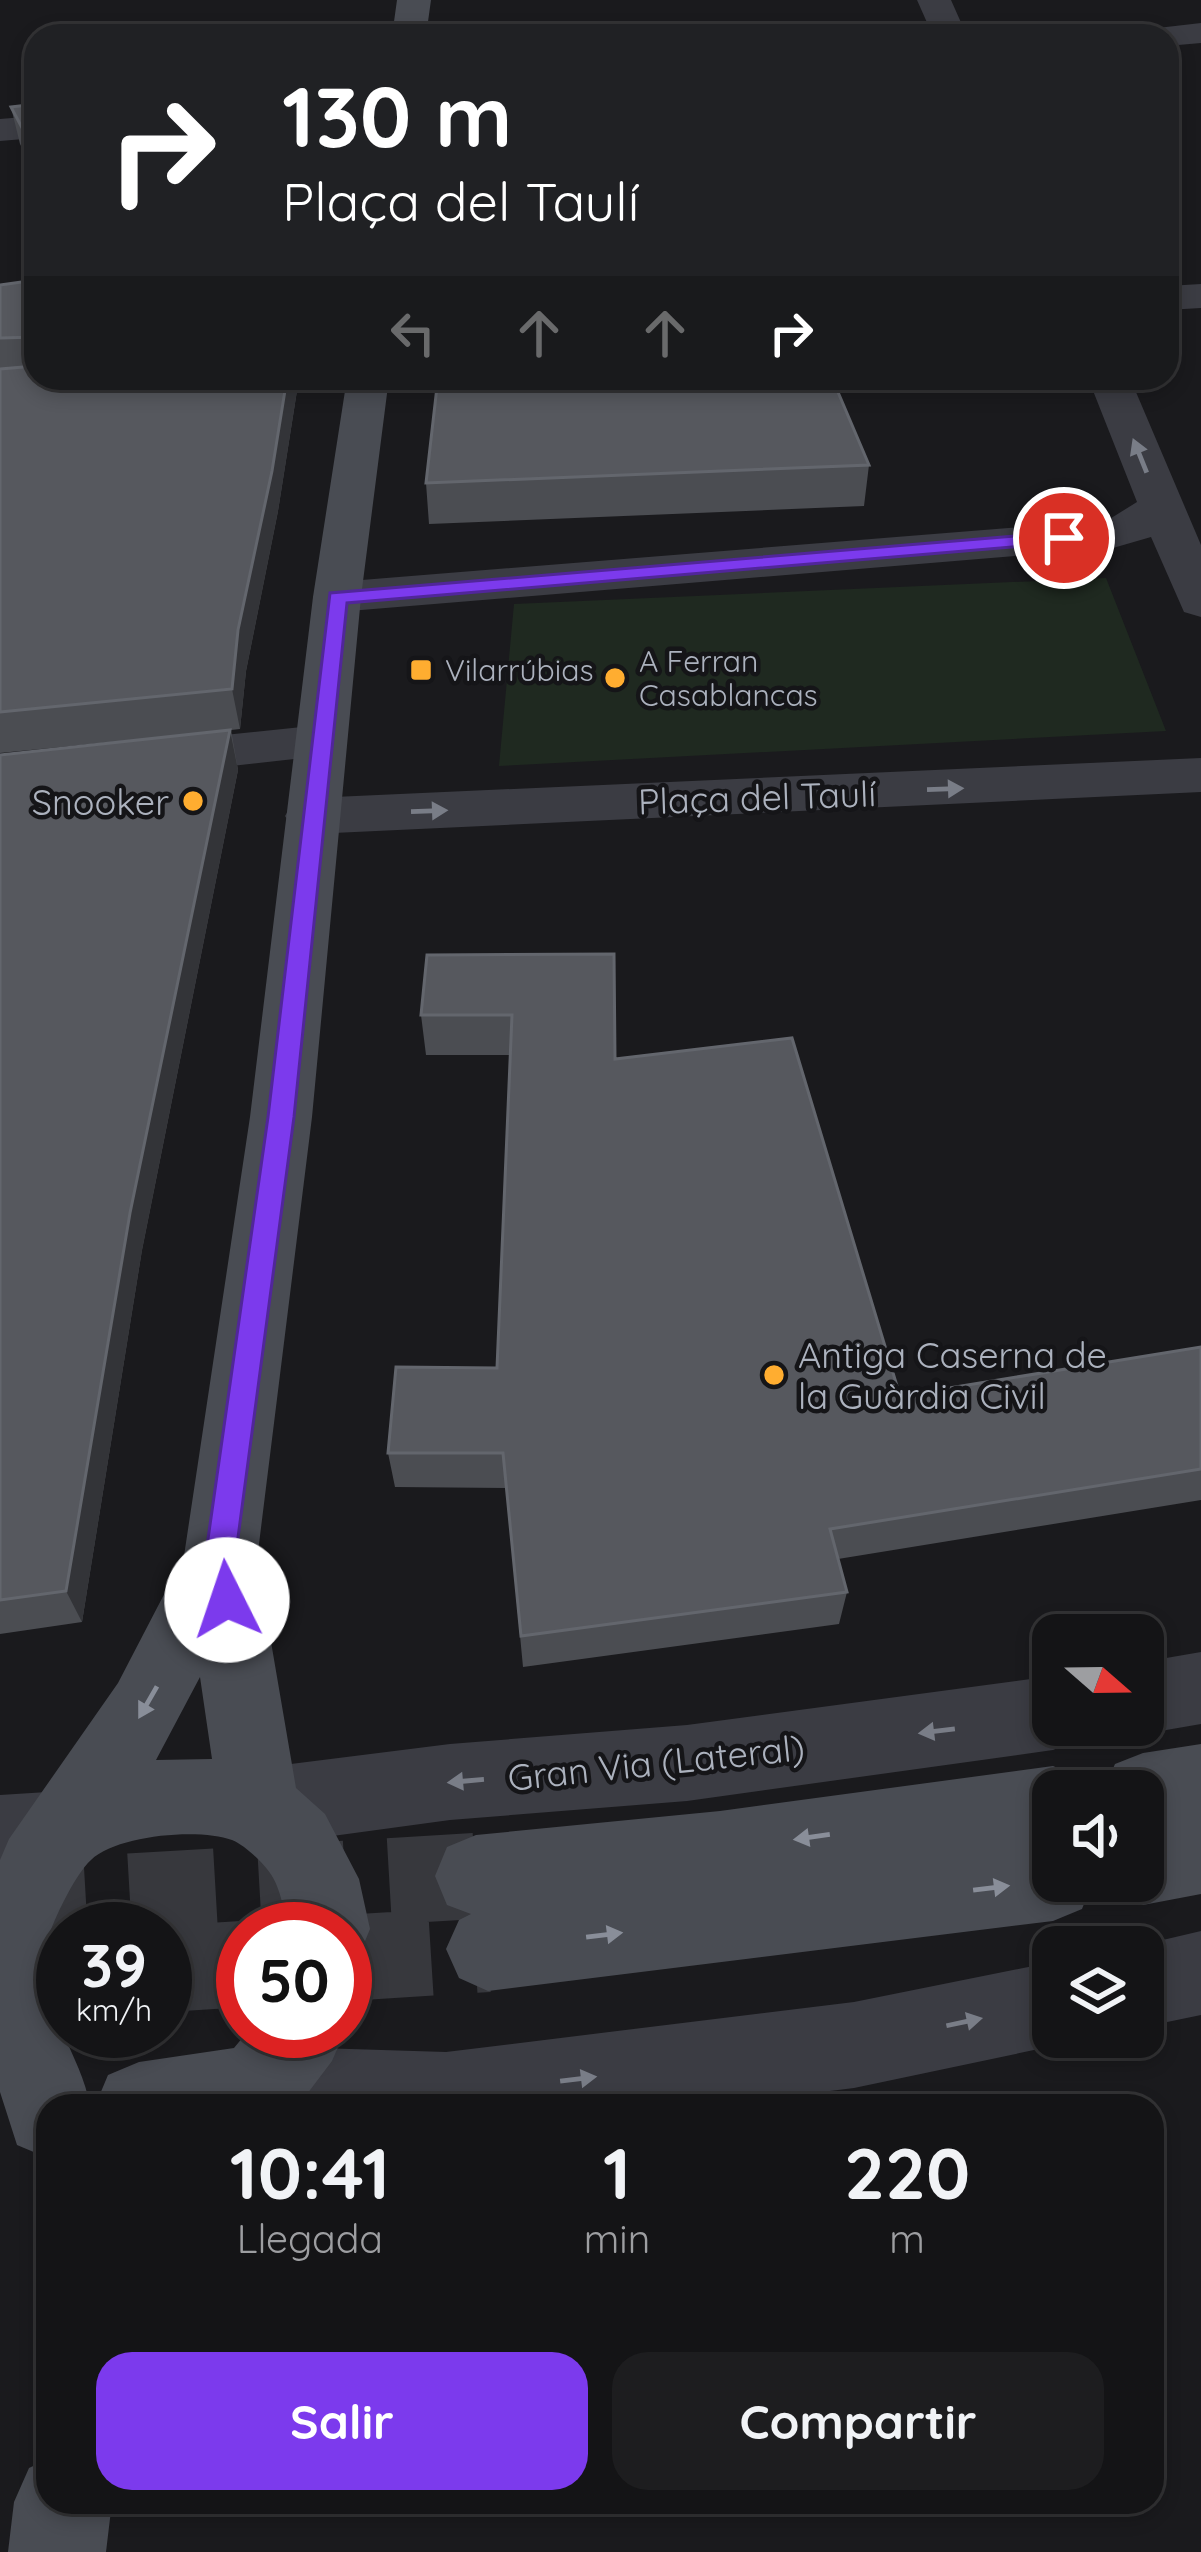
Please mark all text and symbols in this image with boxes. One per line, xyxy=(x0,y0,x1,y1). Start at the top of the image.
text: 130 m xyxy=(282,63,512,168)
icon: right xyxy=(84,72,240,228)
text: Plaça del Taulí xyxy=(282,167,639,235)
icon: left xyxy=(380,300,446,366)
icon: ahead xyxy=(506,300,572,366)
icon: ahead xyxy=(632,300,698,366)
icon: right xyxy=(758,300,824,366)
one-way arrow xyxy=(1130,437,1149,473)
pin xyxy=(1013,487,1115,589)
icon: arrive xyxy=(1031,505,1097,571)
place label: A Ferran Casablancas xyxy=(639,642,818,714)
place label: Vilarrúbias xyxy=(445,651,593,689)
marker: Vilarrúbias xyxy=(408,657,434,683)
marker: A Ferran Casablancas xyxy=(602,665,628,691)
street label: Plaça del Taulí xyxy=(637,770,877,824)
place label: Snooker xyxy=(32,779,169,824)
one-way arrow xyxy=(927,779,965,798)
marker: Snooker xyxy=(180,788,206,814)
one-way arrow xyxy=(411,801,449,820)
place label: Antiga Caserna de la Guàrdia Civil xyxy=(798,1332,1107,1418)
marker: Antiga Caserna de la Guàrdia Civil xyxy=(761,1362,787,1388)
position arrow xyxy=(164,1537,290,1663)
north arrow xyxy=(1032,1614,1164,1746)
map controls xyxy=(1032,1614,1164,2058)
one-way arrow xyxy=(138,1685,159,1719)
one-way arrow xyxy=(918,1722,956,1741)
street label: Gran Via (Lateral) xyxy=(505,1724,807,1800)
button: sound xyxy=(1032,1770,1164,1902)
one-way arrow xyxy=(447,1772,484,1791)
one-way arrow xyxy=(793,1828,830,1847)
one-way arrow xyxy=(973,1878,1010,1897)
speed limit sign: 50 xyxy=(216,1902,372,2058)
one-way arrow xyxy=(586,1926,623,1945)
button: layers xyxy=(1032,1926,1164,2058)
text: 39 xyxy=(81,1927,147,2002)
text: km/h xyxy=(76,1991,152,2029)
one-way arrow xyxy=(945,2012,983,2031)
one-way arrow xyxy=(560,2070,597,2089)
text: 10:41 xyxy=(230,2127,390,2217)
text: 1 xyxy=(603,2127,631,2217)
text: 220 xyxy=(844,2127,970,2217)
text: Llegada xyxy=(237,2214,383,2263)
text: min xyxy=(584,2214,650,2263)
text: m xyxy=(889,2214,925,2263)
button: Salir xyxy=(96,2352,588,2490)
button: Compartir xyxy=(612,2352,1104,2490)

